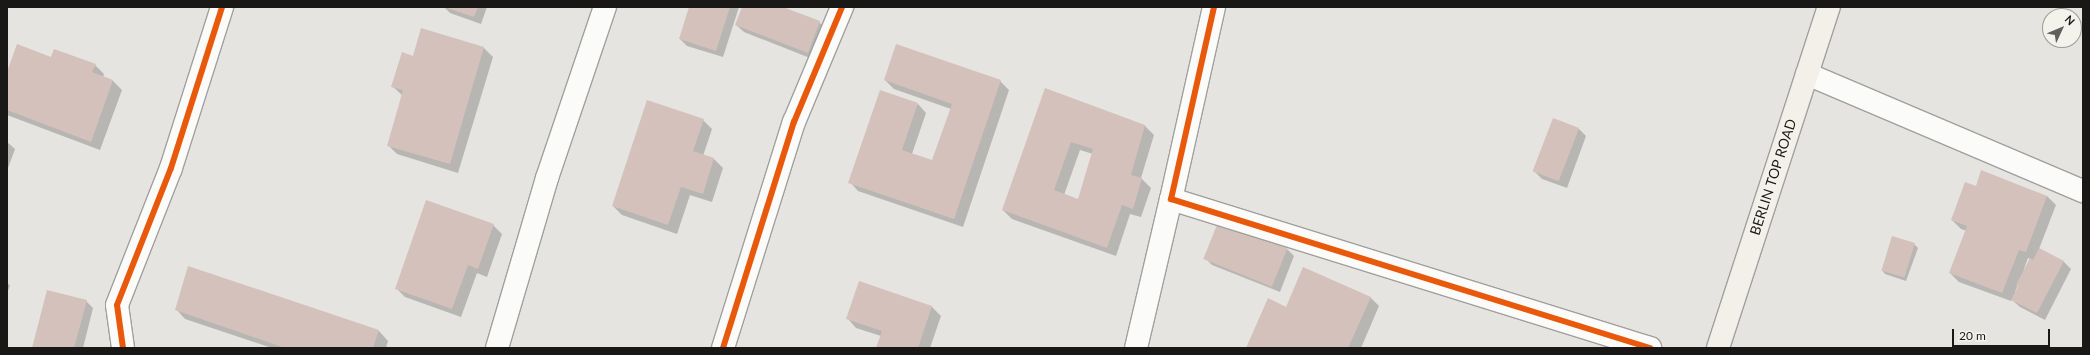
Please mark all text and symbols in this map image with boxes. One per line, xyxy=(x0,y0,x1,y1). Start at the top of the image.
north arrow xyxy=(2042,8,2082,48)
text: N xyxy=(2063,12,2078,28)
street label: BERLIN TOP ROAD xyxy=(1746,116,1800,238)
scale bar xyxy=(1954,321,2052,347)
text: 20 m xyxy=(1959,328,1986,343)

